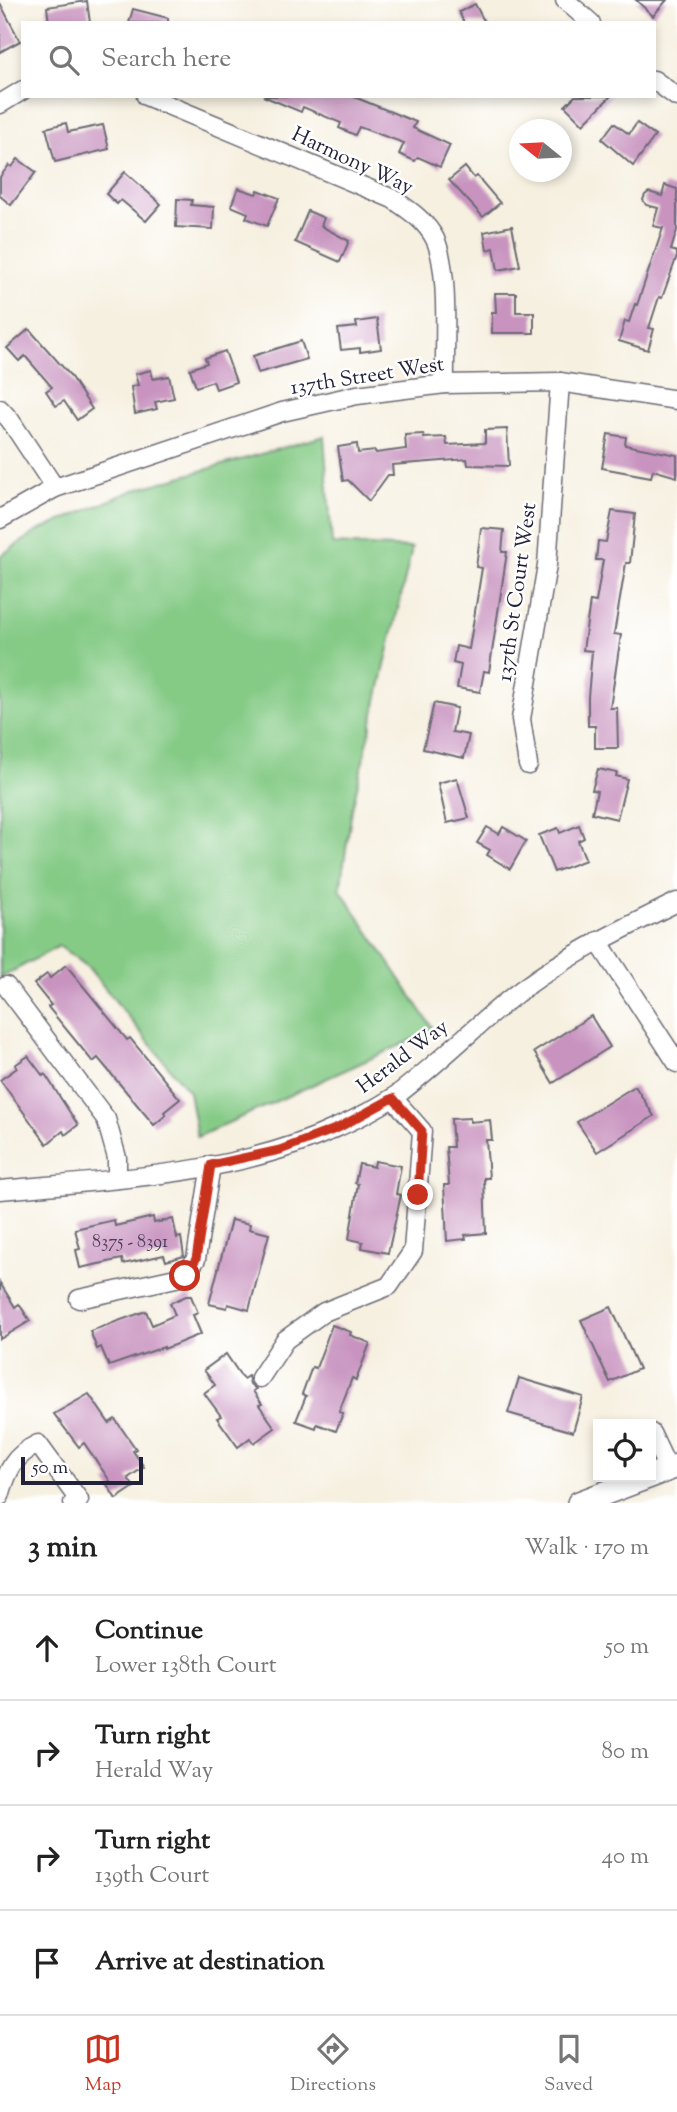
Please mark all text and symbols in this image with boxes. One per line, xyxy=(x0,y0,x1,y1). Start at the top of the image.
search box xyxy=(21,21,656,98)
icon: search xyxy=(45,41,83,79)
text: Search here xyxy=(101,41,231,78)
north arrow xyxy=(509,119,572,182)
street label: Harmony Way xyxy=(286,120,418,203)
street label: 137th Street West xyxy=(288,350,446,404)
street label: 137th St Court West xyxy=(491,501,545,684)
street label: Herald Way xyxy=(351,1013,456,1102)
route end xyxy=(402,1179,433,1210)
house number: 8375 - 8391 xyxy=(92,1230,168,1256)
route start xyxy=(169,1260,200,1291)
map controls xyxy=(593,1419,656,1482)
button: locate xyxy=(593,1419,656,1482)
scale bar xyxy=(21,1454,144,1486)
text: 50 m xyxy=(32,1455,68,1482)
text: 3 min xyxy=(28,1527,98,1570)
text: Walk · 170 m xyxy=(524,1532,649,1565)
text: Continue xyxy=(95,1613,203,1650)
icon: ahead xyxy=(28,1629,66,1667)
text: 50 m xyxy=(605,1631,649,1664)
text: Lower 138th Court xyxy=(95,1650,277,1683)
text: Turn right xyxy=(95,1718,210,1755)
icon: right xyxy=(28,1734,66,1772)
text: 80 m xyxy=(601,1736,649,1769)
text: Herald Way xyxy=(95,1755,213,1788)
text: Turn right xyxy=(95,1823,210,1860)
icon: right xyxy=(28,1839,66,1877)
text: 40 m xyxy=(602,1841,649,1874)
text: 139th Court xyxy=(95,1860,209,1893)
icon: arrive xyxy=(28,1944,66,1982)
text: Arrive at destination xyxy=(95,1944,325,1981)
tab: Map xyxy=(84,2030,122,2099)
tab: Directions xyxy=(290,2030,376,2099)
tab: Saved xyxy=(544,2030,593,2099)

